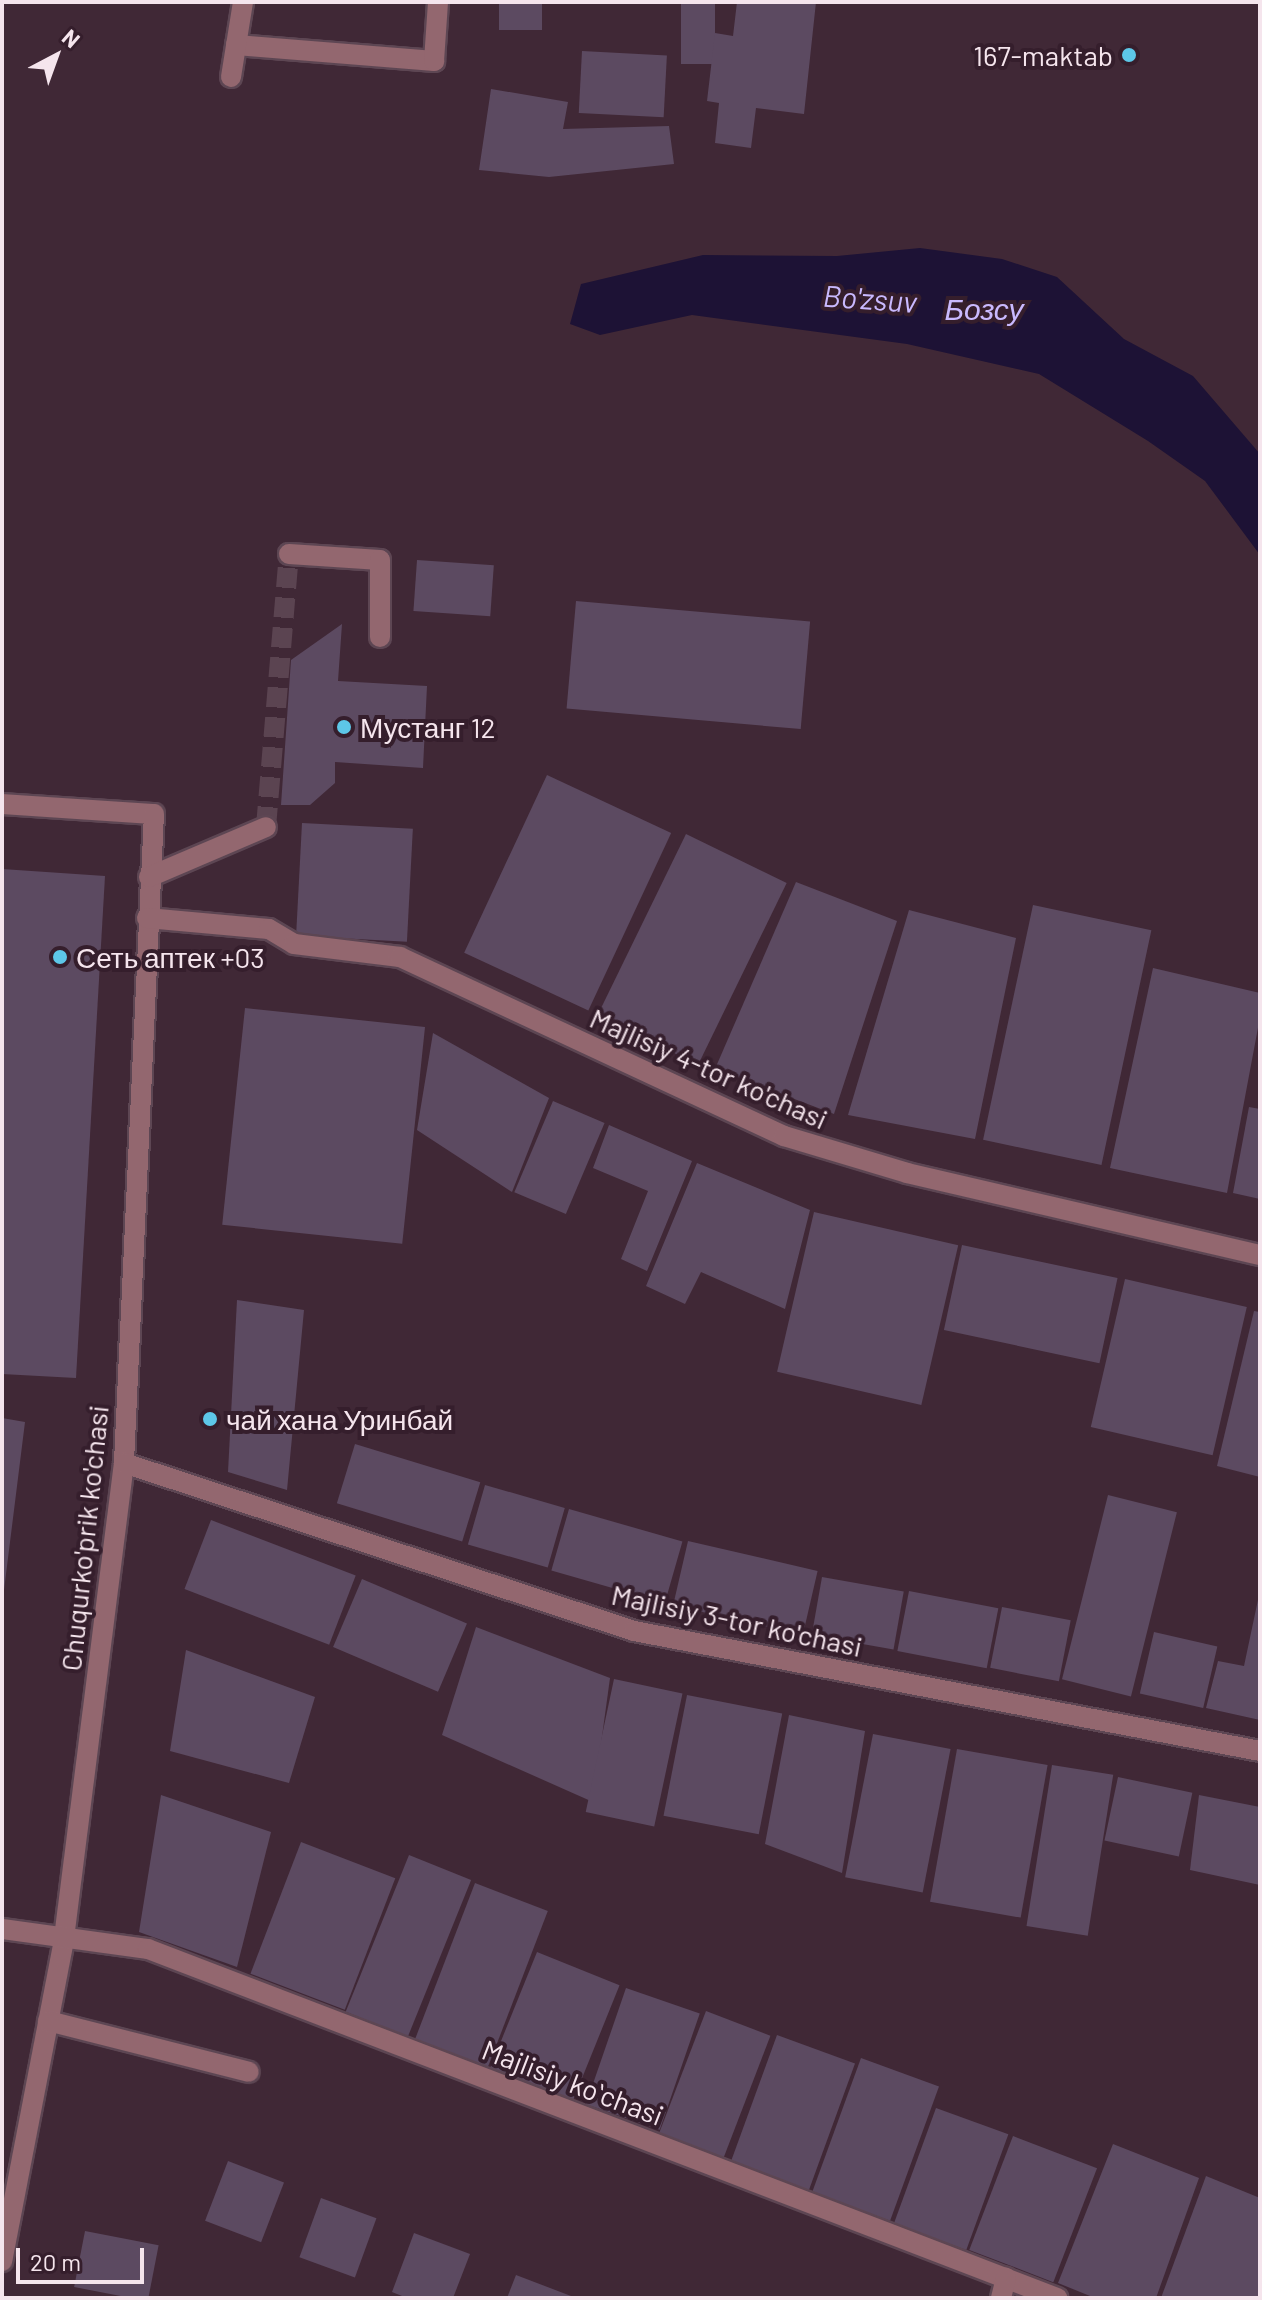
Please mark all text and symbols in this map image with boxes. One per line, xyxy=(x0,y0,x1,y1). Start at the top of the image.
north arrow xyxy=(16,16,96,96)
text: N xyxy=(58,23,86,52)
place label: 167-maktab xyxy=(973,38,1113,72)
marker: 167-maktab xyxy=(1120,46,1138,64)
water label: Bo'zsuv xyxy=(822,277,918,319)
water label: Бозсу xyxy=(945,290,1023,326)
place label: Мустанг 12 xyxy=(360,710,495,744)
marker: Мустанг 12 xyxy=(335,718,353,736)
place label: Сеть аптек +03 xyxy=(76,940,265,974)
marker: Сеть аптек +03 xyxy=(51,948,69,966)
street label: Majlisiy 4-tor ko'chasi xyxy=(585,1001,833,1135)
place label: чай хана Уринбай xyxy=(226,1402,453,1436)
street label: Chuqurko'prik ko'chasi xyxy=(53,1403,115,1673)
marker: чай хана Уринбай xyxy=(201,1410,219,1428)
street label: Majlisiy 3-tor ko'chasi xyxy=(609,1577,865,1663)
street label: Majlisiy koʻchasi xyxy=(478,2032,668,2132)
scale bar xyxy=(20,2232,148,2282)
text: 20 m xyxy=(30,2247,81,2276)

